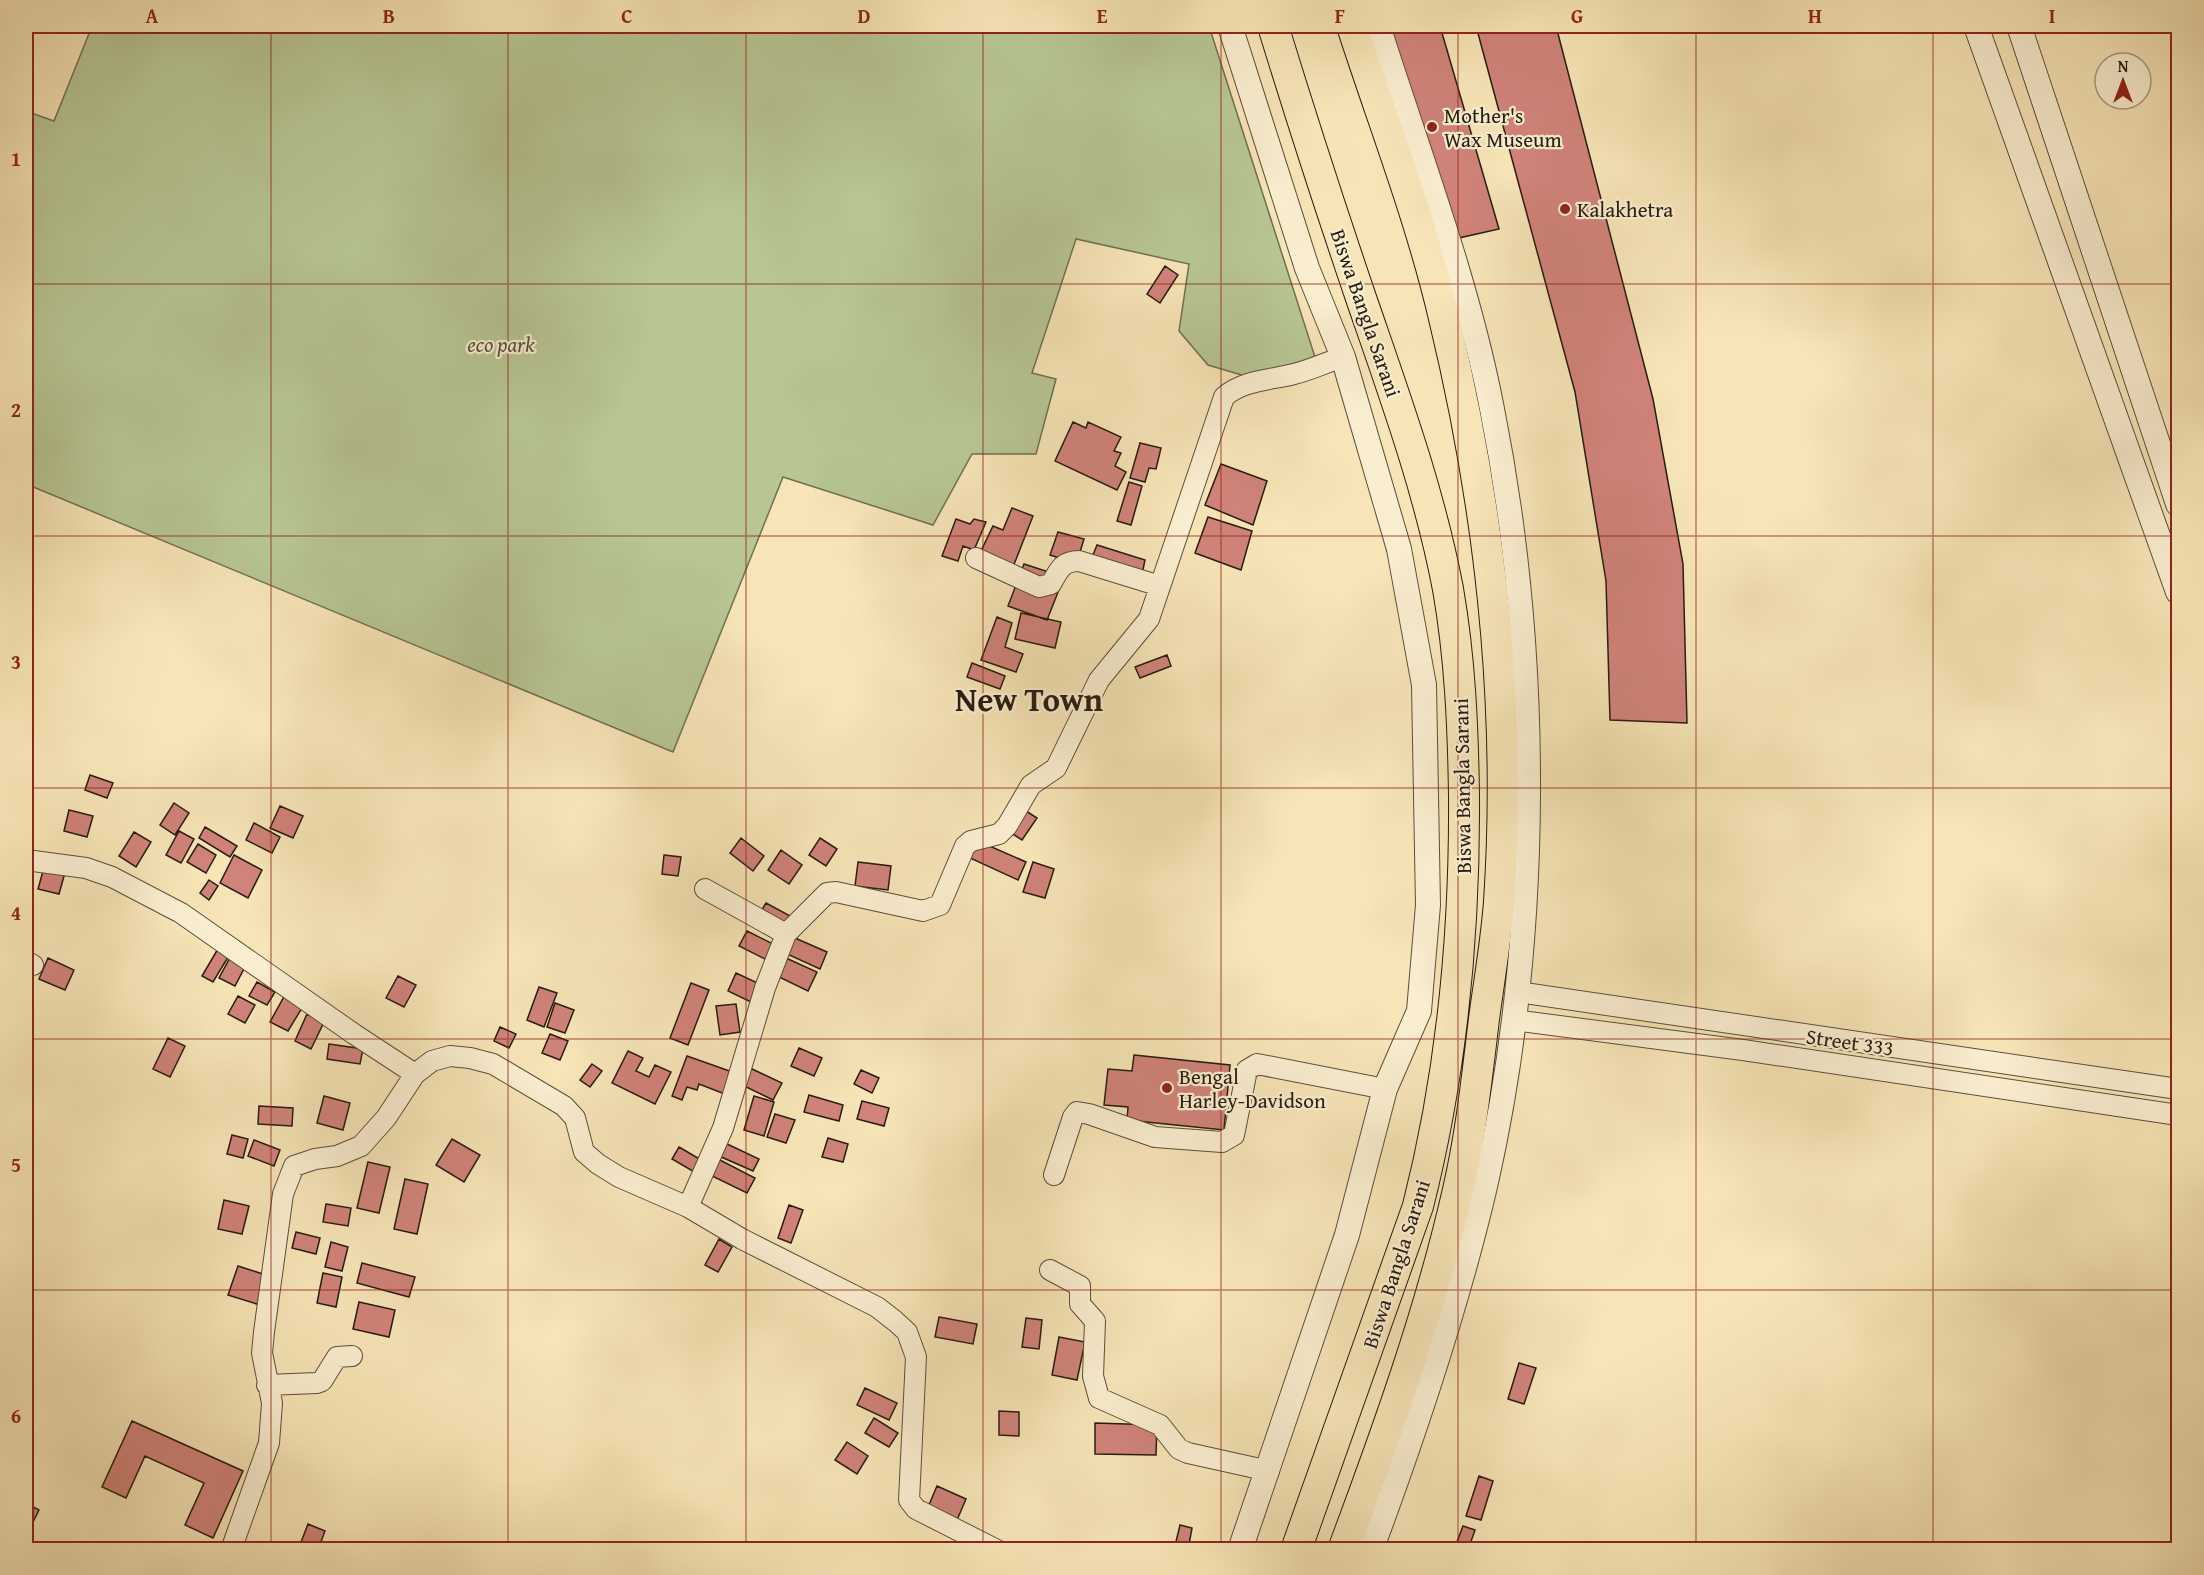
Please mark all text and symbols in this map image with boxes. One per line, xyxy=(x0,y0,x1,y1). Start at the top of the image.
text: A xyxy=(146,1,159,30)
text: B xyxy=(383,1,395,30)
text: C xyxy=(621,1,633,30)
text: D xyxy=(857,1,871,30)
text: E xyxy=(1097,1,1108,30)
text: F xyxy=(1335,1,1345,30)
text: G xyxy=(1571,1,1583,30)
text: H xyxy=(1808,1,1822,30)
text: I xyxy=(2049,1,2055,30)
north arrow xyxy=(2093,51,2153,111)
text: N xyxy=(2118,54,2129,78)
place label: Mother's Wax Museum xyxy=(1444,100,1562,155)
marker: Mother's Wax Museum xyxy=(1425,120,1439,134)
text: 1 xyxy=(11,144,21,173)
place label: Kalakhetra xyxy=(1577,194,1673,225)
marker: Kalakhetra xyxy=(1558,202,1572,216)
street label: Biswa Bangla Sarani xyxy=(1323,225,1409,401)
park label: eco park xyxy=(467,329,535,360)
text: 2 xyxy=(11,395,21,424)
text: 3 xyxy=(11,647,21,676)
district label: New Town xyxy=(955,675,1103,723)
street label: Biswa Bangla Sarani xyxy=(1445,698,1479,874)
text: 4 xyxy=(11,898,21,927)
street label: Street 333 xyxy=(1804,1021,1896,1063)
place label: Bengal Harley-Davidson xyxy=(1179,1061,1326,1116)
marker: Bengal Harley-Davidson xyxy=(1160,1081,1174,1095)
text: 5 xyxy=(11,1150,21,1179)
street label: Biswa Bangla Sarani xyxy=(1354,1175,1438,1353)
text: 6 xyxy=(11,1401,21,1430)

